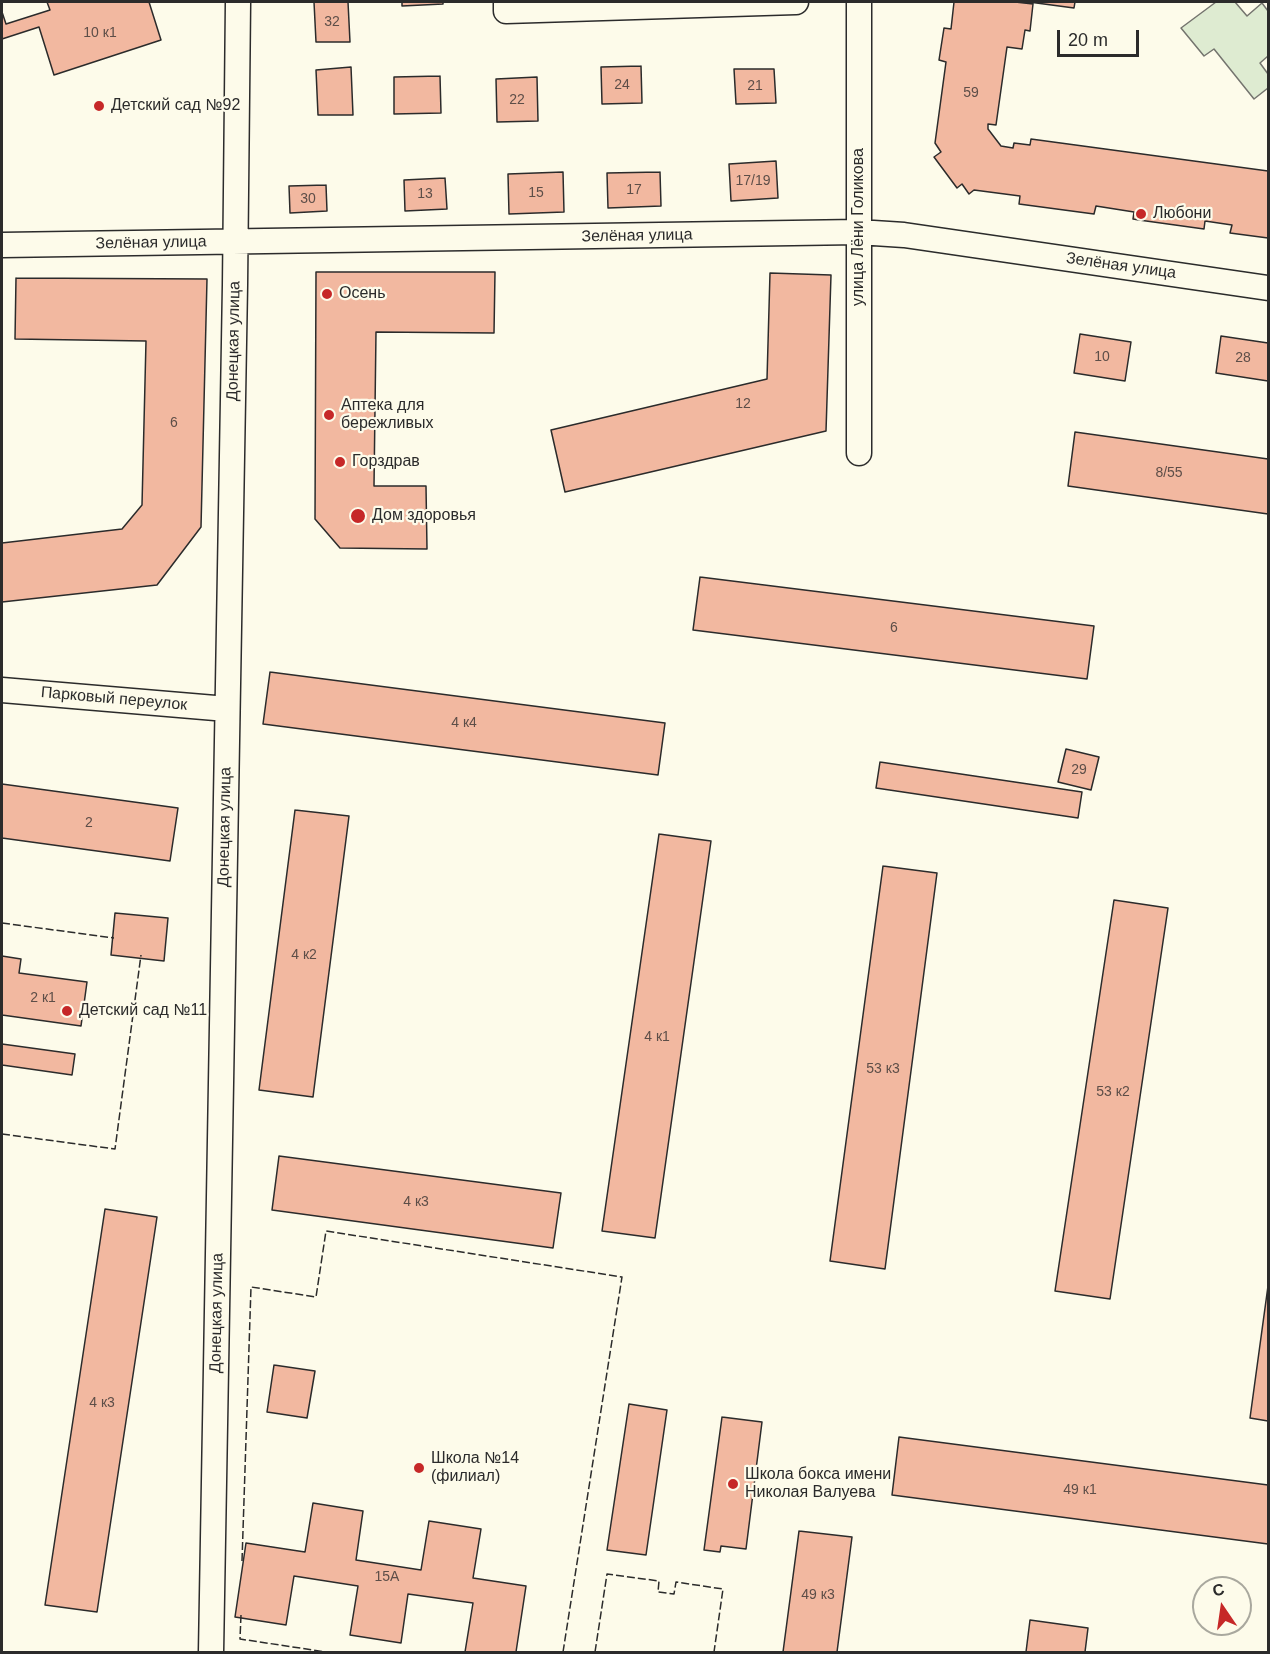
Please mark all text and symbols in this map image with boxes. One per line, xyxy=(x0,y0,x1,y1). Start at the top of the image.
house number: 32 xyxy=(324,14,340,30)
scale bar xyxy=(1060,18,1142,56)
house number: 10 к1 xyxy=(83,25,117,41)
text: 20 m xyxy=(1068,30,1108,50)
house number: 24 xyxy=(614,77,630,93)
house number: 21 xyxy=(747,78,763,94)
house number: 59 xyxy=(963,85,979,101)
house number: 22 xyxy=(509,92,525,108)
place label: Детский сад №92 xyxy=(111,96,240,116)
marker: Детский сад №92 xyxy=(92,99,106,113)
street label: улица Лёни Голикова xyxy=(849,148,869,306)
house number: 17/19 xyxy=(735,173,771,189)
house number: 17 xyxy=(626,182,642,198)
house number: 15 xyxy=(528,185,544,201)
house number: 13 xyxy=(417,186,433,202)
house number: 30 xyxy=(300,191,316,207)
place label: Любони xyxy=(1153,204,1211,224)
marker: Любони xyxy=(1134,207,1148,221)
street label: Зелёная улица xyxy=(581,225,693,247)
street label: Зелёная улица xyxy=(95,232,207,254)
street label: Зелёная улица xyxy=(1065,249,1177,283)
street label: Донецкая улица xyxy=(223,281,245,401)
place label: Осень xyxy=(339,284,386,304)
marker: Осень xyxy=(320,287,334,301)
house number: 10 xyxy=(1094,349,1110,365)
house number: 28 xyxy=(1235,350,1251,366)
place label: Аптека для бережливых xyxy=(341,396,433,434)
house number: 12 xyxy=(735,396,751,412)
marker: Аптека для бережливых xyxy=(322,408,336,422)
house number: 6 xyxy=(170,415,178,431)
place label: Горздрав xyxy=(352,452,420,472)
marker: Горздрав xyxy=(333,455,347,469)
house number: 8/55 xyxy=(1155,465,1183,481)
place label: Дом здоровья xyxy=(372,506,476,526)
marker: Дом здоровья xyxy=(349,507,367,525)
house number: 6 xyxy=(890,620,898,636)
street label: Парковый переулок xyxy=(40,683,188,715)
house number: 4 к4 xyxy=(451,715,477,731)
house number: 29 xyxy=(1071,762,1087,778)
street label: Донецкая улица xyxy=(214,767,236,887)
house number: 2 xyxy=(85,815,93,831)
house number: 4 к2 xyxy=(291,947,317,963)
house number: 2 к1 xyxy=(30,990,56,1006)
place label: Детский сад №11 xyxy=(79,1001,207,1021)
marker: Детский сад №11 xyxy=(60,1004,74,1018)
house number: 4 к1 xyxy=(644,1029,670,1045)
house number: 53 к3 xyxy=(866,1061,900,1077)
house number: 53 к2 xyxy=(1096,1084,1130,1100)
house number: 4 к3 xyxy=(403,1194,429,1210)
street label: Донецкая улица xyxy=(206,1253,228,1373)
house number: 4 к3 xyxy=(89,1395,115,1411)
place label: Школа №14 (филиал) xyxy=(431,1449,519,1487)
marker: Школа №14 (филиал) xyxy=(412,1461,426,1475)
place label: Школа бокса имени Николая Валуева xyxy=(745,1465,891,1503)
marker: Школа бокса имени Николая Валуева xyxy=(726,1477,740,1491)
house number: 49 к1 xyxy=(1063,1482,1097,1498)
house number: 15А xyxy=(375,1569,399,1585)
north arrow xyxy=(1192,1576,1252,1636)
text: С xyxy=(1211,1580,1226,1600)
house number: 49 к3 xyxy=(801,1587,835,1603)

